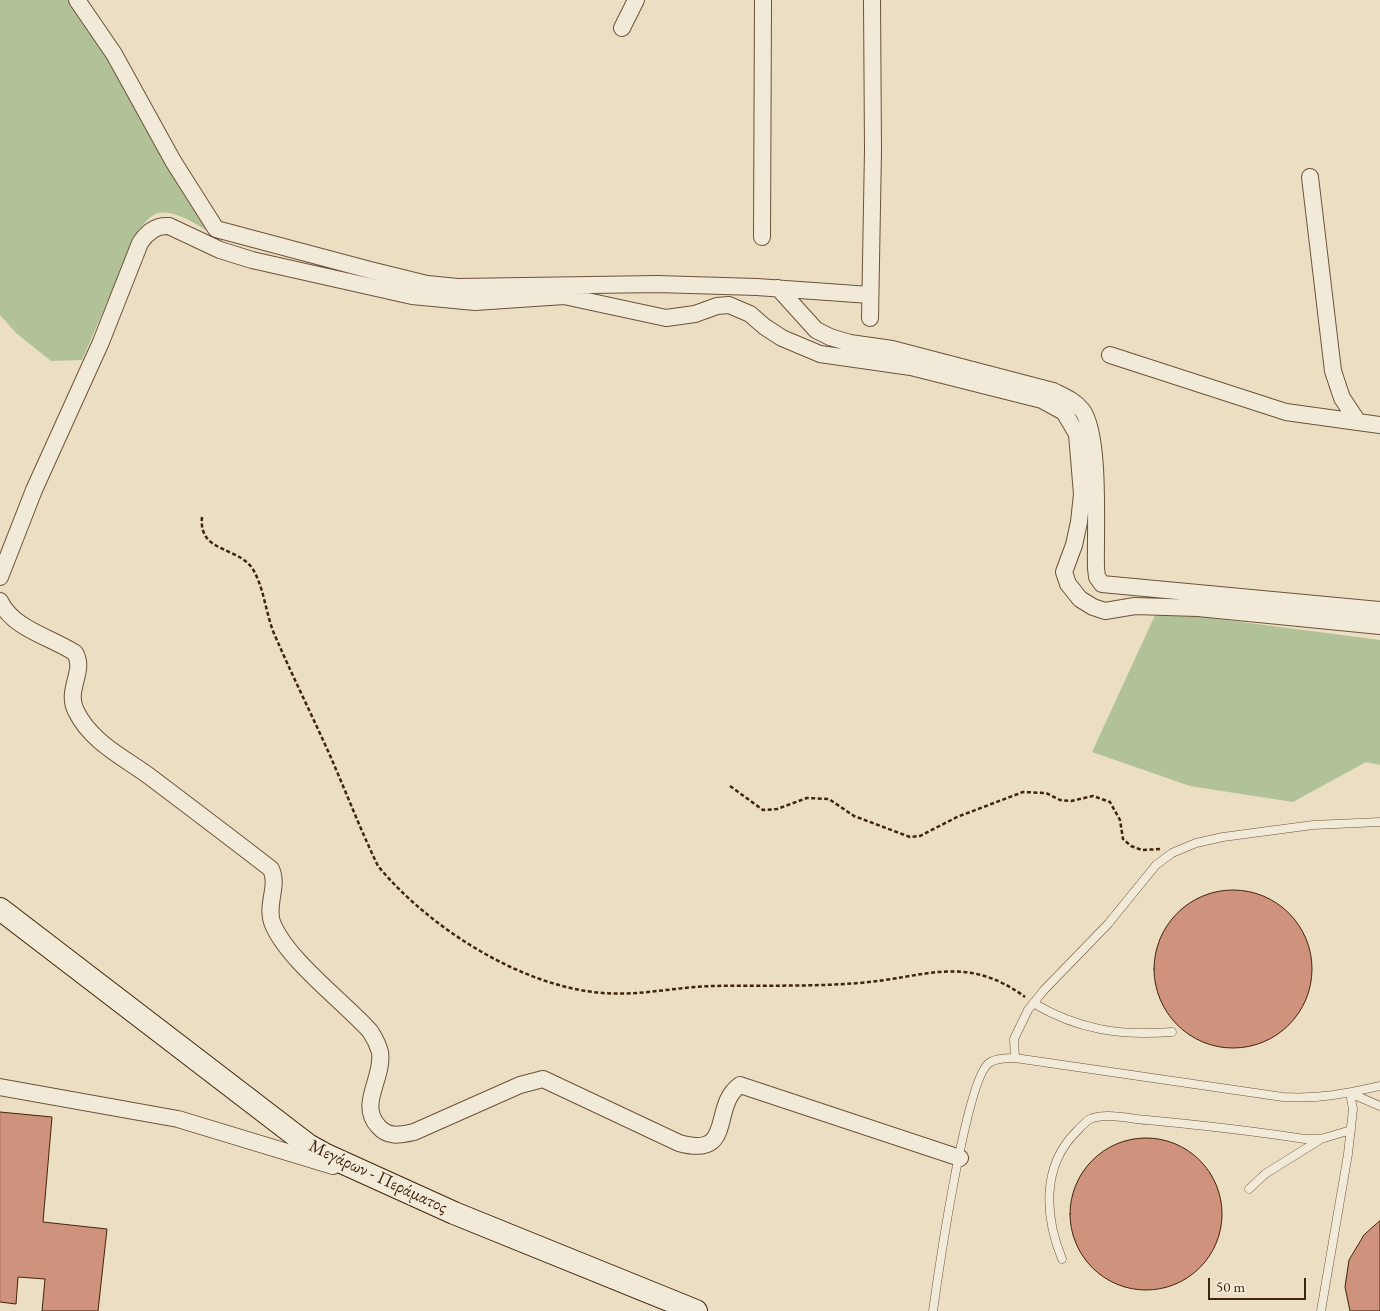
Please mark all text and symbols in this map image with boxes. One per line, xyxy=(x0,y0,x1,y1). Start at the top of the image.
street label: Μεγάρων - Περάματος xyxy=(305,1135,451,1219)
scale bar xyxy=(1210,1268,1308,1300)
text: 50 m xyxy=(1216,1277,1245,1296)

